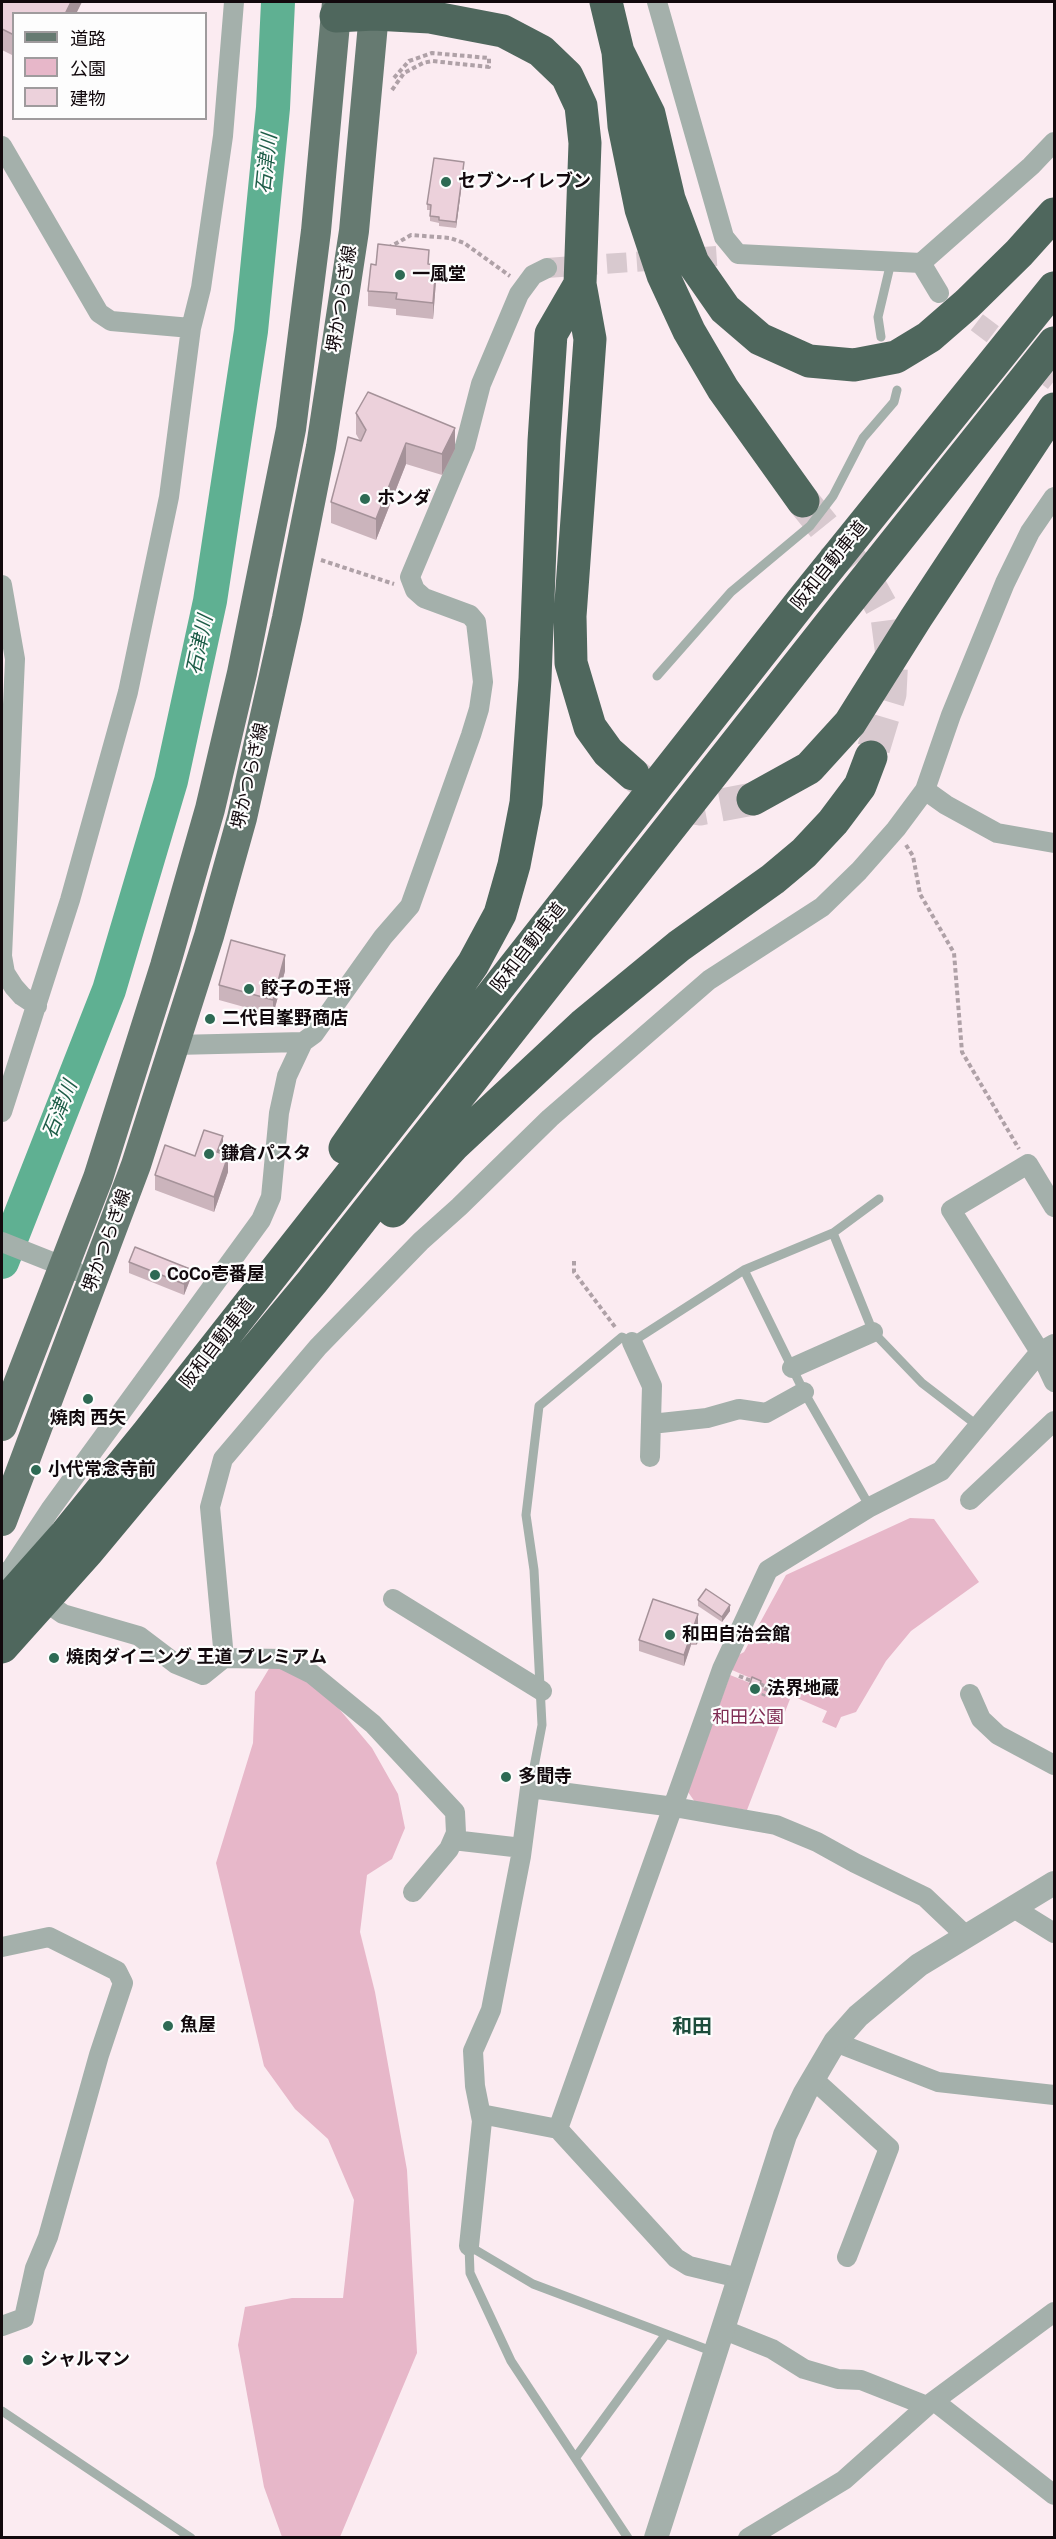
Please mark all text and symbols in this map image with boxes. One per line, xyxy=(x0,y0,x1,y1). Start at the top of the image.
legend xyxy=(12,12,207,120)
text: 道路 xyxy=(70,28,106,49)
text: 公園 xyxy=(70,58,106,79)
text: 建物 xyxy=(70,88,106,109)
water label: 石津川 xyxy=(253,133,283,195)
place label: セブン-イレブン xyxy=(458,171,591,193)
marker: セブン-イレブン xyxy=(439,175,453,189)
street label: 堺かつらぎ線 xyxy=(324,244,362,354)
place label: 一風堂 xyxy=(412,264,466,286)
marker: 一風堂 xyxy=(393,268,407,282)
place label: ホンダ xyxy=(377,488,431,510)
marker: ホンダ xyxy=(358,492,372,506)
street label: 阪和自動車道 xyxy=(788,517,872,615)
water label: 石津川 xyxy=(183,613,219,677)
street label: 堺かつらぎ線 xyxy=(228,721,274,831)
street label: 阪和自動車道 xyxy=(487,899,571,997)
place label: 餃子の王将 xyxy=(261,978,351,1000)
marker: 餃子の王将 xyxy=(242,982,256,996)
place label: 二代目峯野商店 xyxy=(222,1008,348,1030)
marker: 二代目峯野商店 xyxy=(203,1012,217,1026)
water label: 石津川 xyxy=(39,1078,83,1142)
place label: 鎌倉パスタ xyxy=(221,1143,311,1165)
marker: 鎌倉パスタ xyxy=(202,1147,216,1161)
street label: 堺かつらぎ線 xyxy=(79,1187,137,1295)
place label: CoCo壱番屋 xyxy=(167,1264,265,1286)
marker: CoCo壱番屋 xyxy=(148,1268,162,1282)
street label: 阪和自動車道 xyxy=(176,1295,260,1393)
marker: 焼肉 西矢 xyxy=(81,1392,95,1406)
place label: 焼肉 西矢 xyxy=(50,1408,126,1430)
place label: 小代常念寺前 xyxy=(48,1459,156,1481)
marker: 小代常念寺前 xyxy=(29,1463,43,1477)
place label: 和田自治会館 xyxy=(682,1624,790,1646)
marker: 和田自治会館 xyxy=(663,1628,677,1642)
place label: 焼肉ダイニング 王道 プレミアム xyxy=(66,1647,327,1669)
marker: 焼肉ダイニング 王道 プレミアム xyxy=(47,1651,61,1665)
place label: 法界地蔵 xyxy=(767,1678,839,1700)
marker: 法界地蔵 xyxy=(748,1682,762,1696)
park label: 和田公園 xyxy=(712,1707,784,1729)
place label: 多聞寺 xyxy=(518,1766,572,1788)
marker: 多聞寺 xyxy=(499,1770,513,1784)
place label: 魚屋 xyxy=(180,2015,216,2037)
district label: 和田 xyxy=(672,2016,712,2040)
marker: 魚屋 xyxy=(161,2019,175,2033)
place label: シャルマン xyxy=(40,2349,130,2371)
marker: シャルマン xyxy=(21,2353,35,2367)

